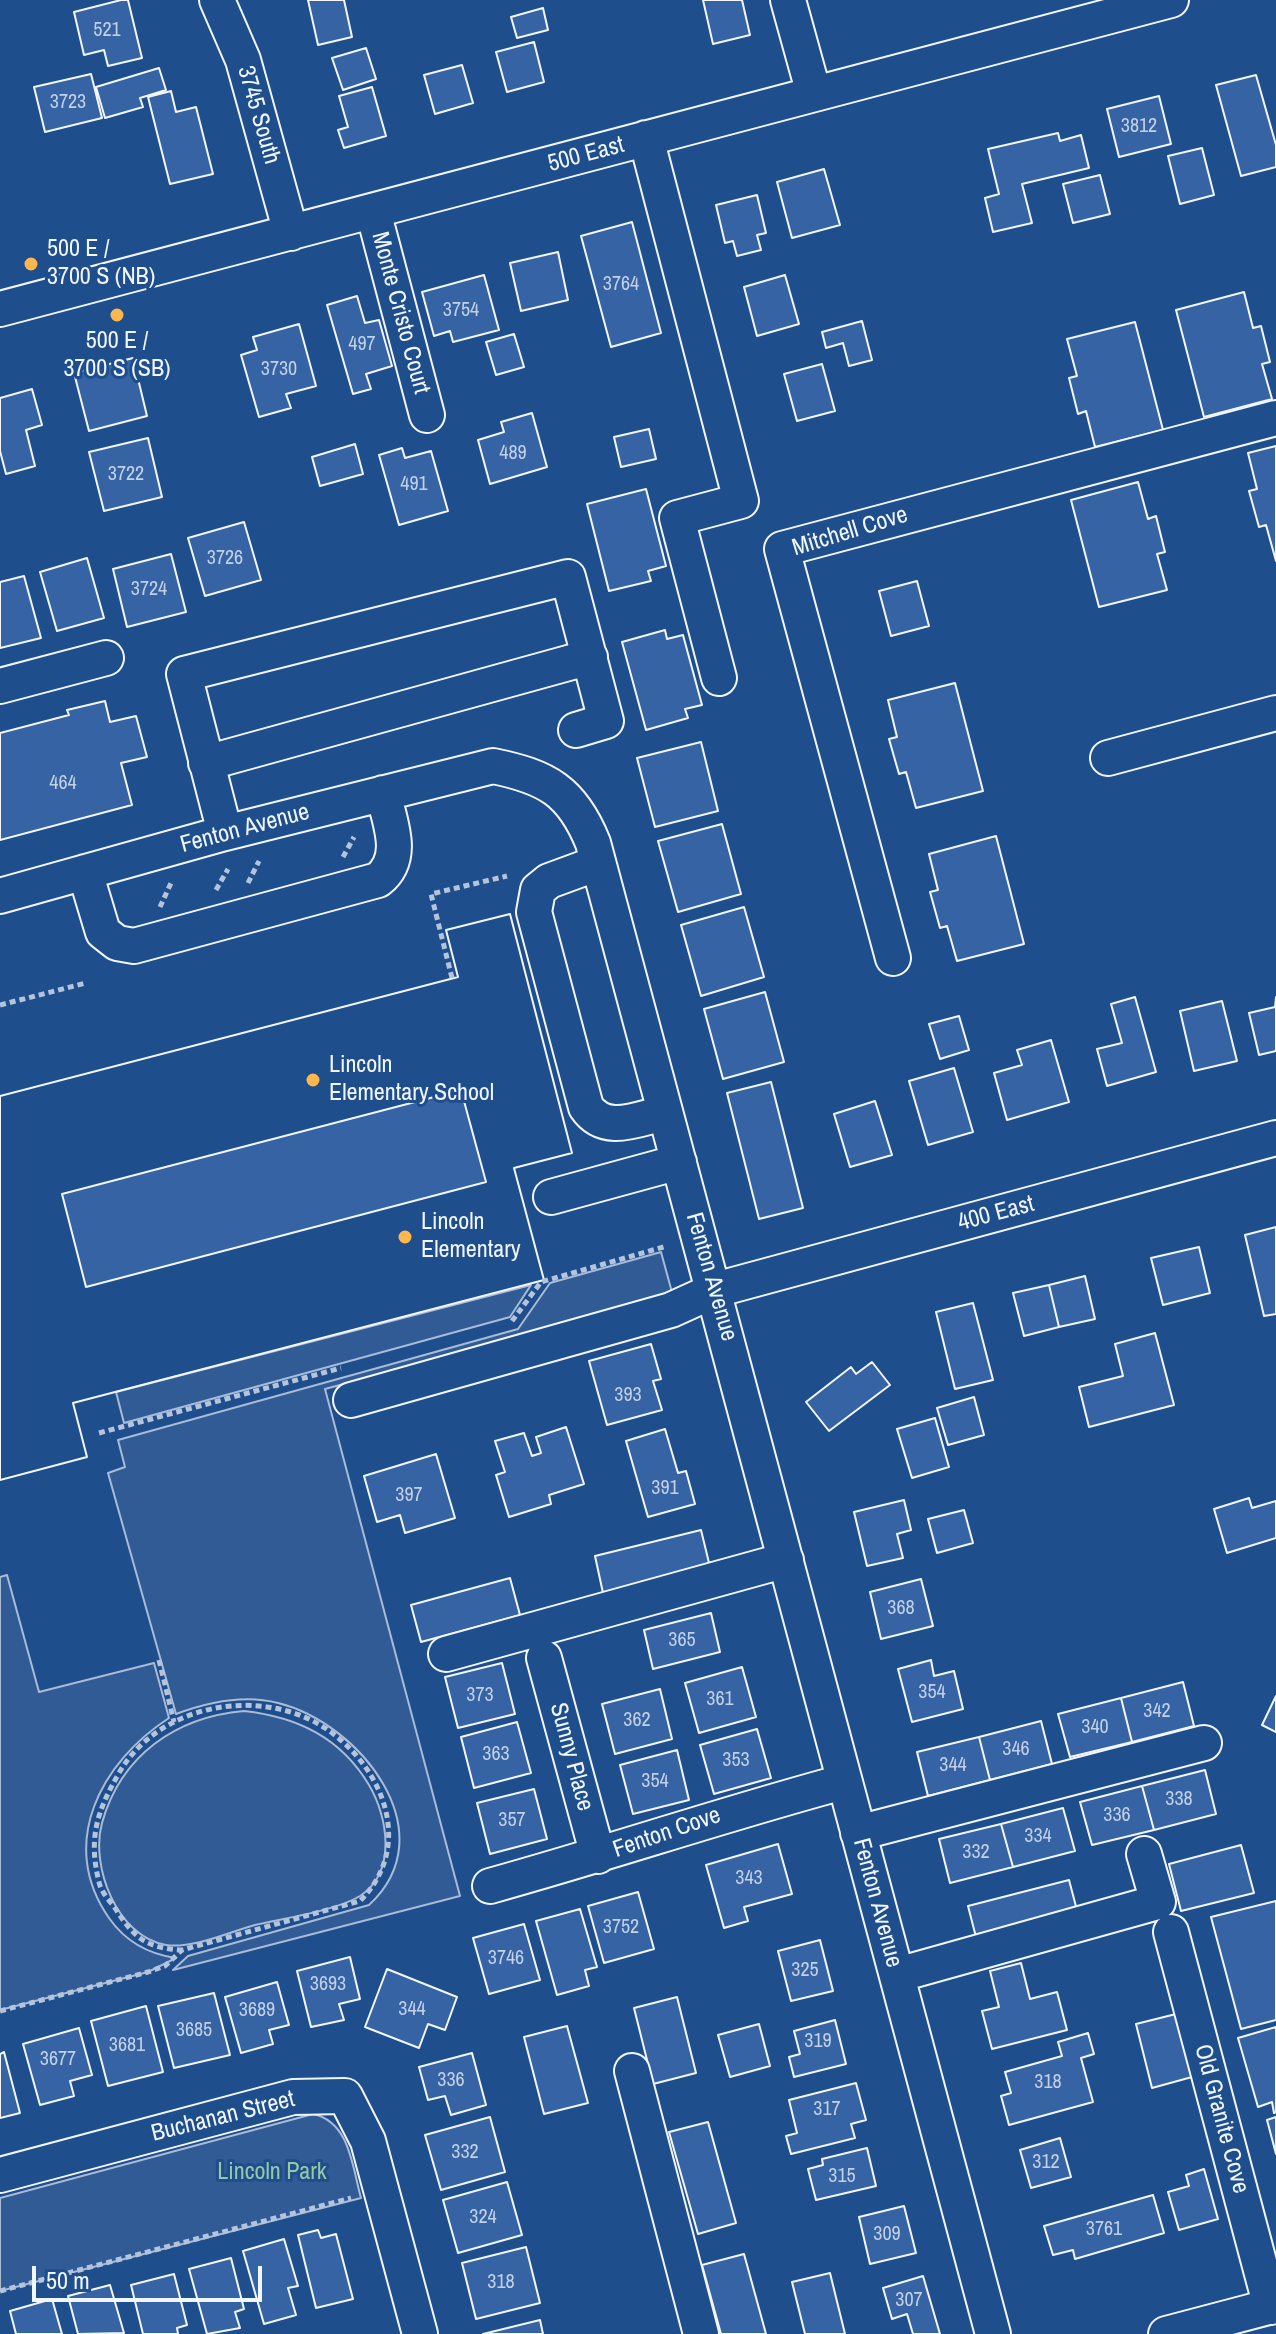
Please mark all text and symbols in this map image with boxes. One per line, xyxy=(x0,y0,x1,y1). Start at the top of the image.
house number: 521 xyxy=(93,19,121,43)
street label: 3745 South xyxy=(230,63,286,167)
house number: 3723 xyxy=(50,91,86,115)
house number: 3812 xyxy=(1121,115,1157,139)
street label: 500 East xyxy=(545,131,627,179)
street label: Monte Cristo Court xyxy=(365,229,435,397)
place label: 500 E / 3700 S (NB) xyxy=(47,236,155,292)
marker: 500 E / 3700 S (NB) xyxy=(22,255,40,273)
house number: 3764 xyxy=(603,273,639,297)
house number: 3754 xyxy=(443,299,479,323)
marker: 500 E / 3700 S (SB) xyxy=(108,306,126,324)
place label: 500 E / 3700 S (SB) xyxy=(63,328,171,384)
house number: 497 xyxy=(348,333,376,357)
house number: 3730 xyxy=(261,358,297,382)
house number: 489 xyxy=(499,442,527,466)
house number: 3722 xyxy=(108,463,144,487)
house number: 491 xyxy=(400,473,428,497)
street label: Mitchell Cove xyxy=(789,501,911,563)
house number: 3726 xyxy=(207,547,243,571)
house number: 3724 xyxy=(131,578,167,602)
house number: 464 xyxy=(49,772,77,796)
street label: Fenton Avenue xyxy=(177,798,313,860)
place label: Lincoln Elementary School xyxy=(329,1052,494,1108)
marker: Lincoln Elementary School xyxy=(304,1071,322,1089)
street label: 400 East xyxy=(955,1190,1037,1238)
place label: Lincoln Elementary xyxy=(421,1209,521,1265)
street label: Fenton Avenue xyxy=(679,1209,743,1345)
marker: Lincoln Elementary xyxy=(396,1228,414,1246)
house number: 393 xyxy=(614,1384,642,1408)
house number: 391 xyxy=(651,1477,679,1501)
house number: 397 xyxy=(395,1484,423,1508)
house number: 368 xyxy=(887,1597,915,1621)
house number: 365 xyxy=(668,1629,696,1653)
house number: 354 xyxy=(918,1681,946,1705)
house number: 373 xyxy=(466,1684,494,1708)
house number: 361 xyxy=(706,1688,734,1712)
street label: Sunny Place xyxy=(543,1700,599,1814)
house number: 342 xyxy=(1143,1700,1171,1724)
house number: 362 xyxy=(623,1709,651,1733)
house number: 340 xyxy=(1081,1716,1109,1740)
house number: 346 xyxy=(1002,1738,1030,1762)
house number: 363 xyxy=(482,1743,510,1767)
house number: 353 xyxy=(722,1749,750,1773)
house number: 344 xyxy=(939,1754,967,1778)
house number: 354 xyxy=(641,1770,669,1794)
house number: 338 xyxy=(1165,1788,1193,1812)
street label: Fenton Cove xyxy=(609,1801,725,1865)
house number: 336 xyxy=(1103,1804,1131,1828)
house number: 357 xyxy=(498,1809,526,1833)
house number: 334 xyxy=(1024,1825,1052,1849)
street label: Fenton Avenue xyxy=(846,1835,908,1971)
house number: 332 xyxy=(962,1841,990,1865)
house number: 343 xyxy=(735,1867,763,1891)
house number: 3752 xyxy=(603,1916,639,1940)
house number: 3746 xyxy=(488,1947,524,1971)
house number: 325 xyxy=(791,1959,819,1983)
house number: 3693 xyxy=(310,1973,346,1997)
house number: 344 xyxy=(398,1998,426,2022)
house number: 3689 xyxy=(239,1999,275,2023)
house number: 3685 xyxy=(176,2019,212,2043)
house number: 319 xyxy=(804,2030,832,2054)
house number: 3681 xyxy=(109,2034,145,2058)
street label: Old Granite Cove xyxy=(1187,2041,1255,2197)
house number: 3677 xyxy=(40,2048,76,2072)
house number: 336 xyxy=(437,2069,465,2093)
house number: 318 xyxy=(1034,2071,1062,2095)
street label: Buchanan Street xyxy=(148,2085,298,2149)
house number: 317 xyxy=(813,2098,841,2122)
house number: 332 xyxy=(451,2141,479,2165)
house number: 312 xyxy=(1032,2151,1060,2175)
park label: Lincoln Park xyxy=(217,2159,327,2187)
house number: 315 xyxy=(828,2165,856,2189)
house number: 324 xyxy=(469,2206,497,2230)
house number: 3761 xyxy=(1086,2218,1122,2242)
house number: 309 xyxy=(873,2223,901,2247)
scale bar xyxy=(36,2250,266,2300)
text: 50 m xyxy=(46,2264,90,2296)
house number: 318 xyxy=(487,2271,515,2295)
house number: 307 xyxy=(895,2289,923,2313)

